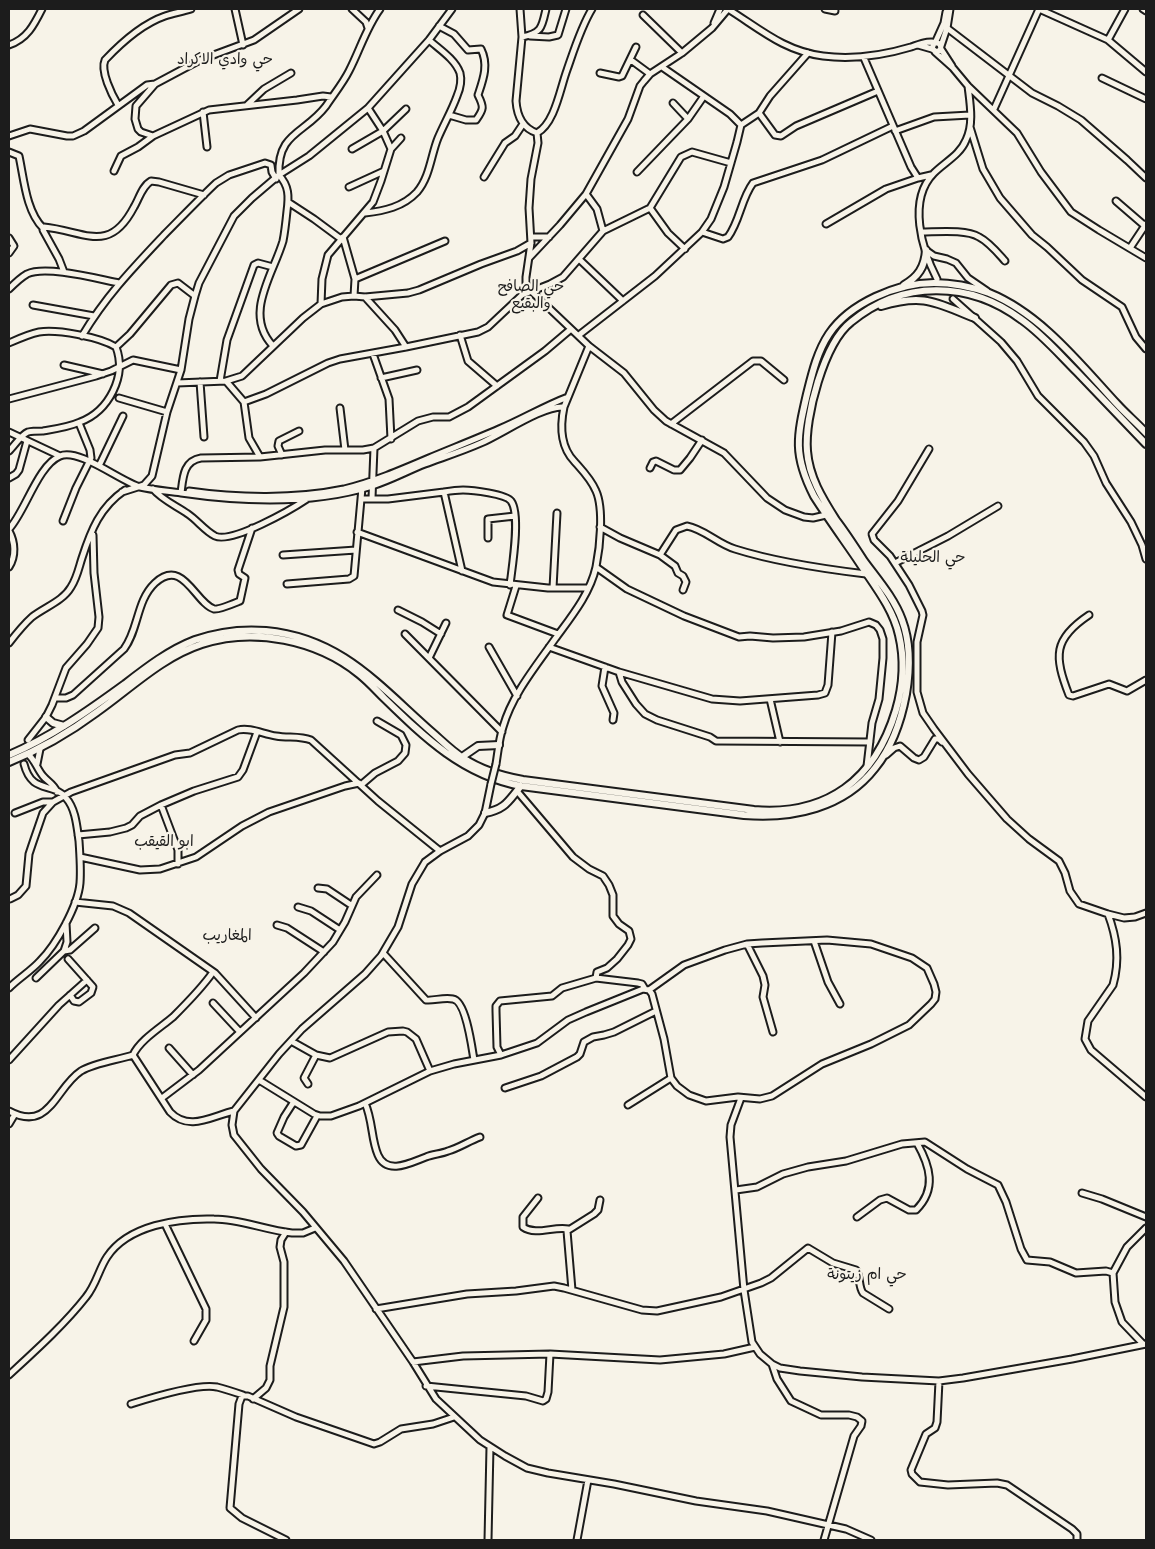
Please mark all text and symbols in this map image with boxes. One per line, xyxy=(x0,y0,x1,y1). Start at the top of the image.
district label: حي وادي الاكراد xyxy=(177,51,273,69)
district label: حي الصافح والبقيع xyxy=(498,278,564,313)
district label: حي الحليلة xyxy=(900,549,966,567)
district label: ابو القيقب xyxy=(134,833,194,851)
district label: المغاريب xyxy=(202,927,252,945)
district label: حي ام زيتونة xyxy=(827,1266,907,1284)

